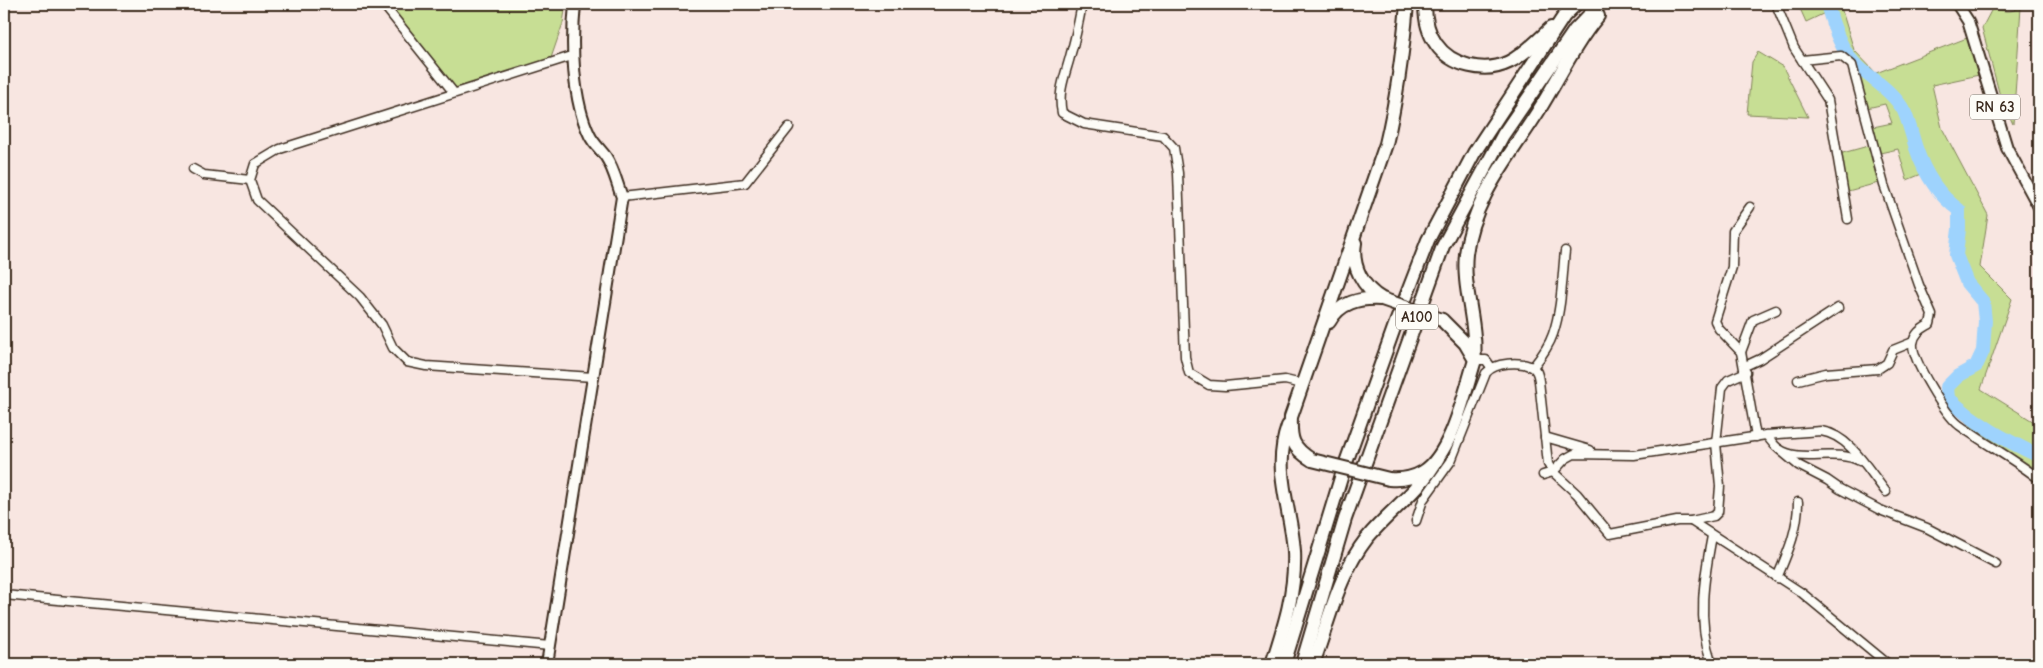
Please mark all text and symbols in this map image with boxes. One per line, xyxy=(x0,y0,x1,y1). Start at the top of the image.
road number: RN 63 xyxy=(1970,94,2020,120)
road number: A100 xyxy=(1396,304,1438,330)

